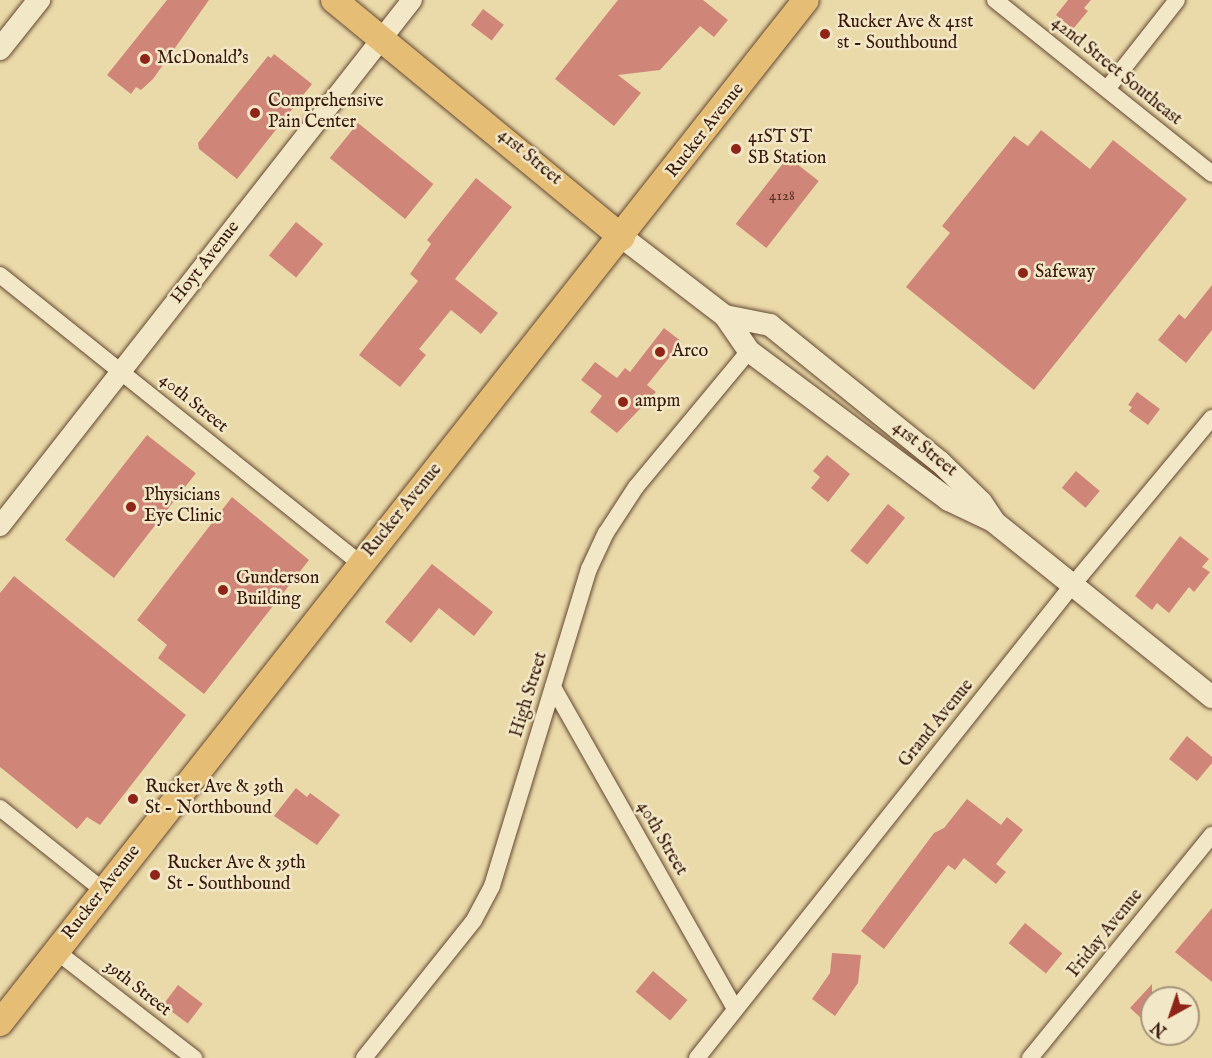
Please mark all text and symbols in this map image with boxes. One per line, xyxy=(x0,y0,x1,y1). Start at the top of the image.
place label: Rucker Ave & 41st st - Southbound xyxy=(837,13,973,56)
street label: 42nd Street Southeast xyxy=(1046,13,1186,131)
marker: Rucker Ave & 41st st - Southbound xyxy=(818,27,832,41)
place label: McDonald's xyxy=(157,48,249,70)
marker: McDonald's xyxy=(138,52,152,66)
street label: Rucker Avenue xyxy=(662,79,750,183)
place label: Comprehensive Pain Center xyxy=(268,92,384,134)
marker: Comprehensive Pain Center xyxy=(246,104,264,122)
street label: 41st Street xyxy=(493,125,565,191)
place label: 41ST ST SB Station xyxy=(748,128,826,170)
marker: 41ST ST SB Station xyxy=(729,142,743,156)
house number: 4128 xyxy=(769,187,795,205)
street label: Hoyt Avenue xyxy=(167,217,245,309)
place label: Safeway xyxy=(1035,262,1095,284)
marker: Safeway xyxy=(1016,266,1030,280)
place label: Arco xyxy=(672,341,708,363)
marker: Arco xyxy=(653,345,667,359)
street label: 40th Street xyxy=(154,370,232,438)
place label: ampm xyxy=(635,391,680,413)
marker: ampm xyxy=(616,395,630,409)
street label: 41st Street xyxy=(887,417,961,483)
street label: Rucker Avenue xyxy=(359,460,447,562)
place label: Physicians Eye Clinic xyxy=(144,486,222,528)
marker: Physicians Eye Clinic xyxy=(122,498,140,516)
place label: Gunderson Building xyxy=(236,569,319,612)
marker: Gunderson Building xyxy=(214,581,232,599)
street label: High Street xyxy=(507,650,553,740)
street label: Grand Avenue xyxy=(895,676,979,772)
place label: Rucker Ave & 39th St - Northbound xyxy=(145,778,284,820)
marker: Rucker Ave & 39th St - Northbound xyxy=(126,792,140,806)
street label: 40th Street xyxy=(631,798,691,880)
street label: Rucker Avenue xyxy=(58,841,146,945)
place label: Rucker Ave & 39th St - Southbound xyxy=(167,854,306,896)
marker: Rucker Ave & 39th St - Southbound xyxy=(148,868,162,882)
street label: Friday Avenue xyxy=(1064,885,1148,983)
street label: 39th Street xyxy=(99,956,175,1022)
north arrow xyxy=(1140,986,1200,1046)
text: N xyxy=(1148,1016,1171,1040)

